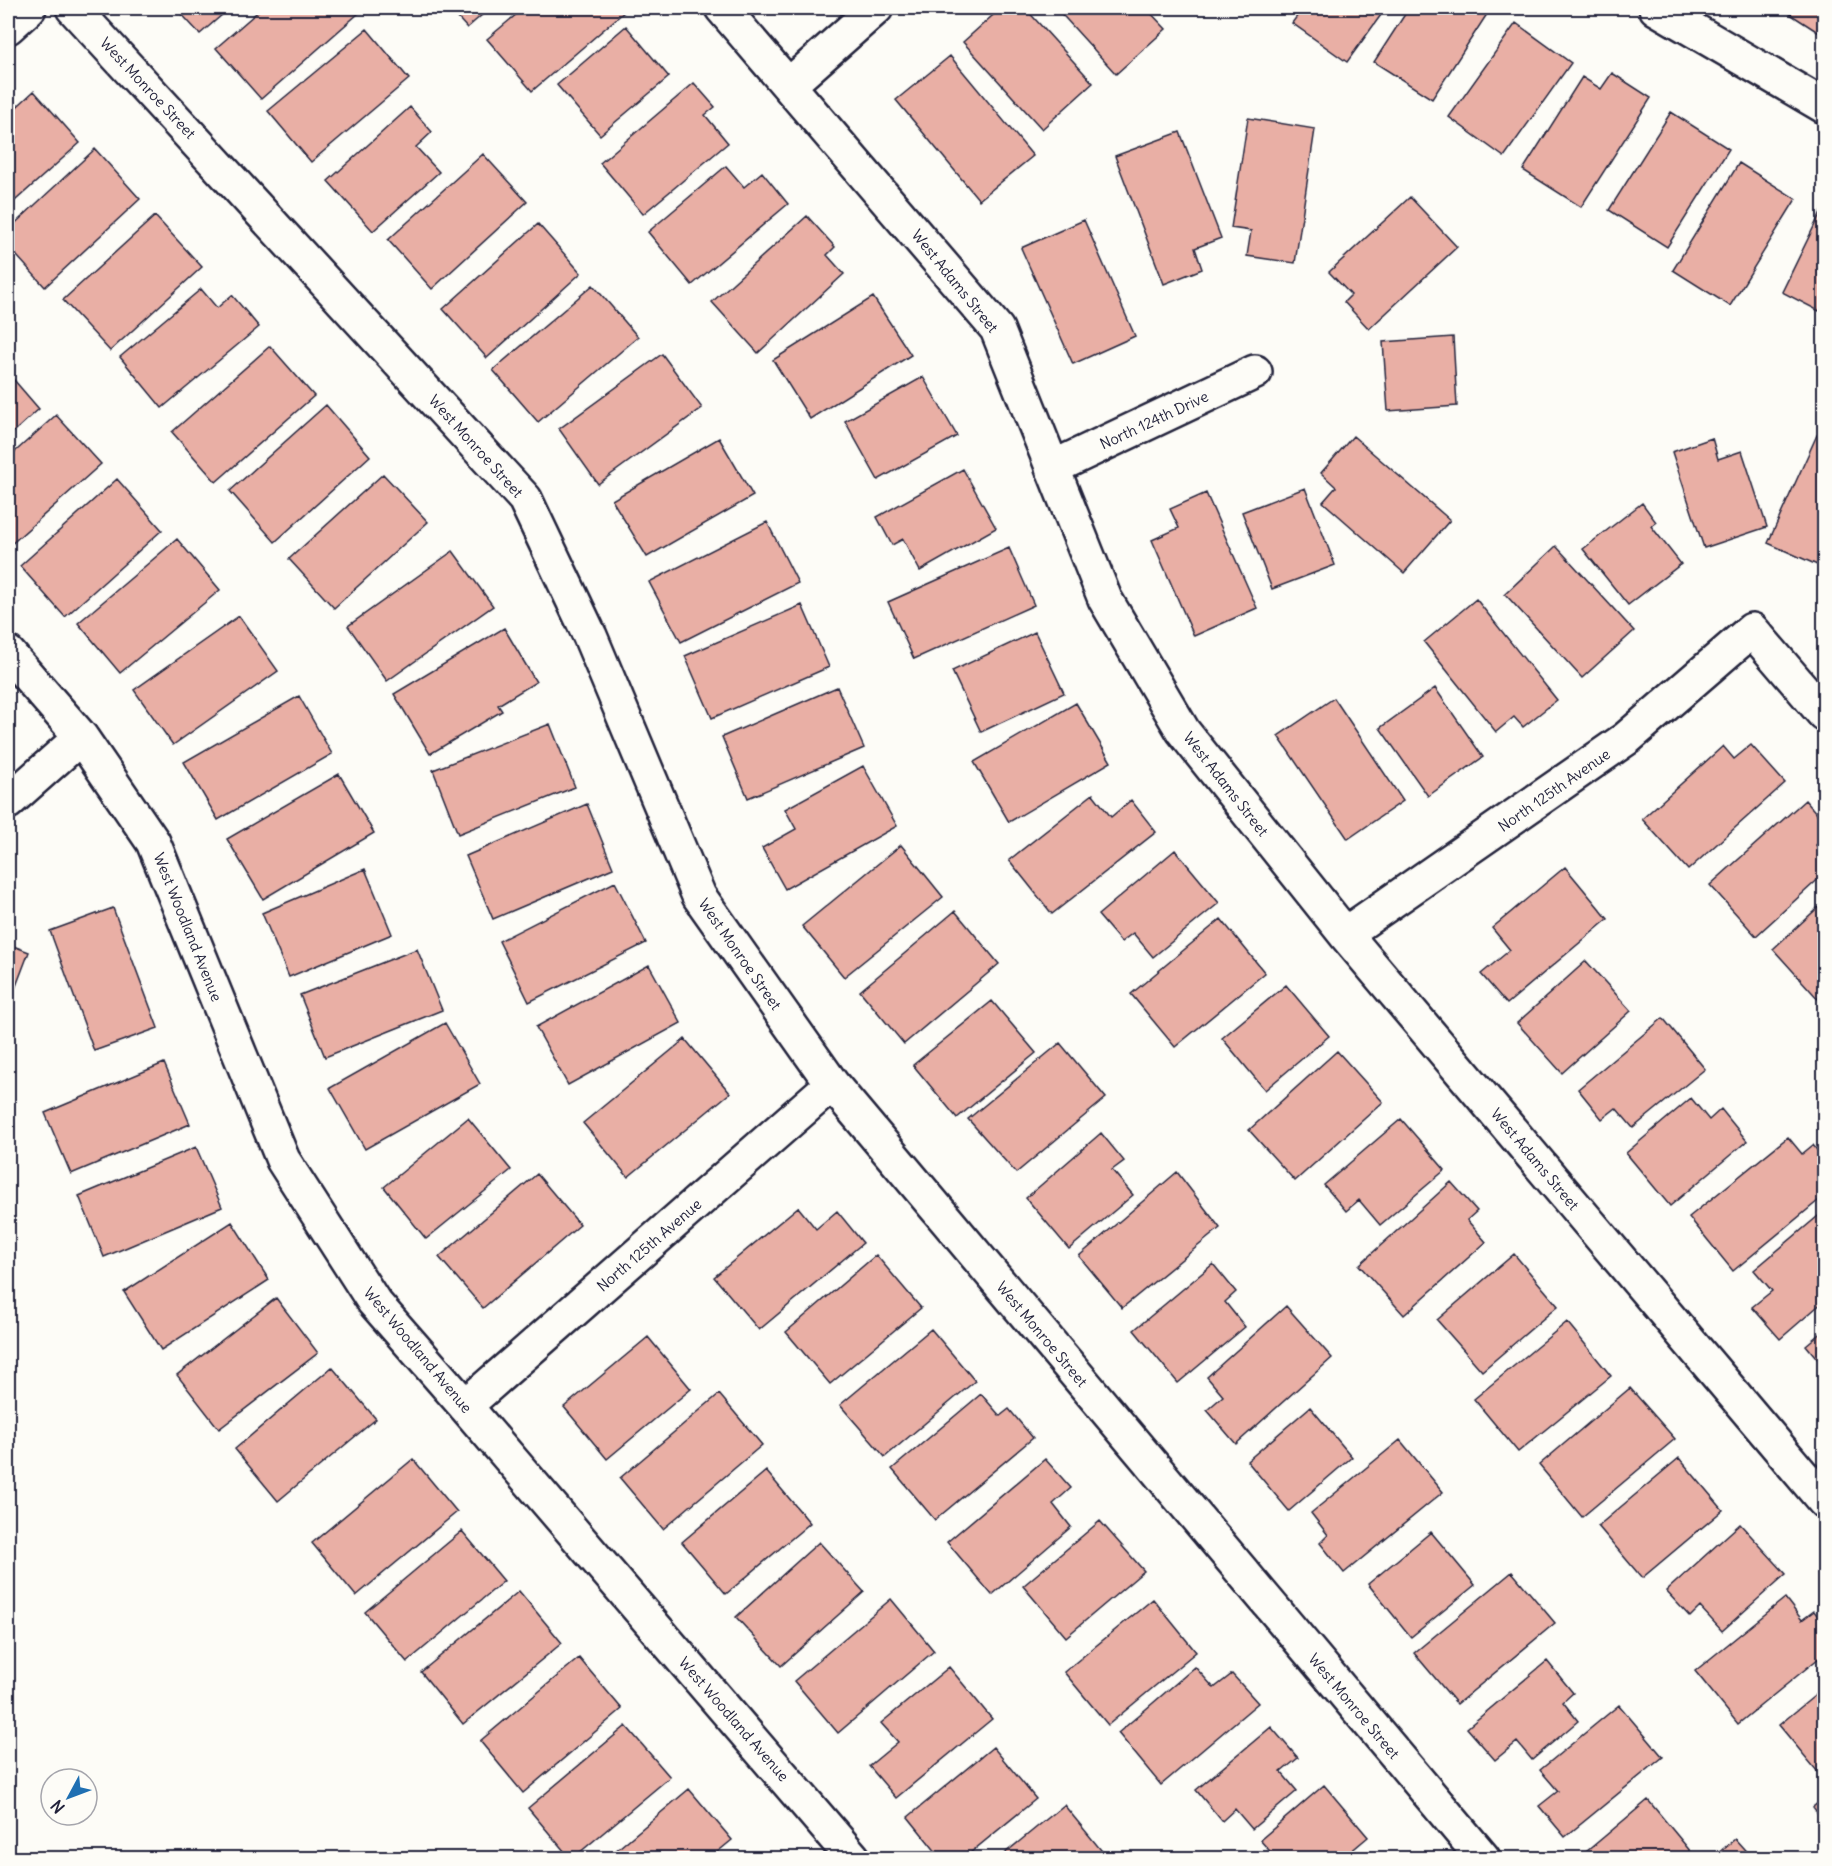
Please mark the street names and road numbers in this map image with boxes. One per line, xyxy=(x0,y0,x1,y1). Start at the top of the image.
street label: West Monroe Street xyxy=(96,33,200,143)
street label: West Adams Street xyxy=(908,226,1002,336)
street label: North 124th Drive xyxy=(1097,387,1211,453)
street label: West Monroe Street xyxy=(425,391,527,501)
street label: West Adams Street xyxy=(1179,728,1273,840)
street label: North 125th Avenue xyxy=(1494,744,1614,836)
street label: West Woodland Avenue xyxy=(149,850,227,1004)
street label: West Monroe Street xyxy=(694,895,786,1013)
street label: West Adams Street xyxy=(1487,1104,1583,1214)
street label: North 125th Avenue xyxy=(593,1194,705,1296)
street label: West Monroe Street xyxy=(992,1277,1092,1391)
street label: West Woodland Avenue xyxy=(360,1283,476,1417)
street label: West Monroe Street xyxy=(1304,1649,1404,1763)
street label: West Woodland Avenue xyxy=(675,1653,793,1785)

